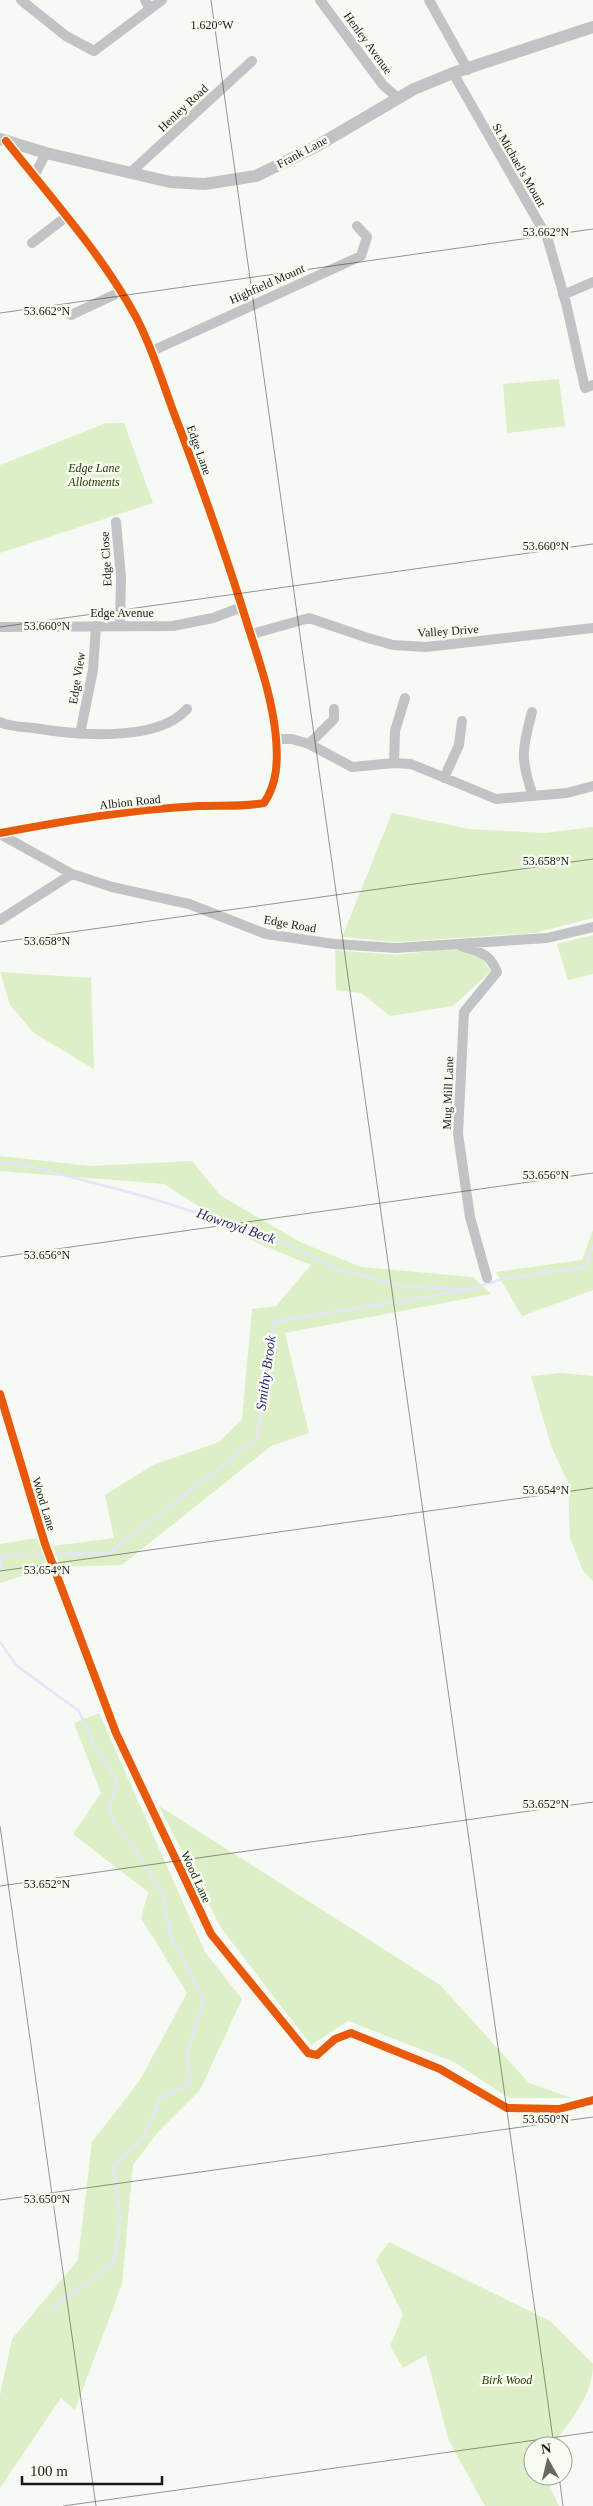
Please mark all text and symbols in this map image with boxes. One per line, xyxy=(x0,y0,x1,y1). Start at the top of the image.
street label: Henley Avenue xyxy=(341,9,395,77)
text: 1.620°W xyxy=(190,18,234,32)
street label: Henley Road xyxy=(155,81,211,135)
street label: St Michael's Mount xyxy=(489,121,549,210)
street label: Frank Lane xyxy=(274,133,330,171)
text: 53.662°N xyxy=(523,225,570,239)
street label: Highfield Mount xyxy=(227,261,307,307)
text: 53.662°N xyxy=(24,304,71,318)
street label: Edge Lane xyxy=(184,423,214,477)
park label: Edge Lane Allotments xyxy=(67,461,121,489)
street label: Edge Close xyxy=(98,531,114,587)
text: 53.660°N xyxy=(523,539,570,553)
street label: Edge Avenue xyxy=(90,606,154,620)
text: 53.660°N xyxy=(24,619,71,633)
street label: Valley Drive xyxy=(417,622,479,640)
street label: Edge View xyxy=(66,651,88,705)
street label: Albion Road xyxy=(99,792,161,812)
text: 53.658°N xyxy=(523,854,570,868)
street label: Edge Road xyxy=(263,913,317,935)
text: 53.658°N xyxy=(24,934,71,948)
street label: Mug Mill Lane xyxy=(440,1056,456,1130)
text: 53.656°N xyxy=(523,1168,570,1182)
water label: Howroyd Beck xyxy=(194,1205,278,1247)
text: 53.656°N xyxy=(24,1248,71,1262)
water label: Smithy Brook xyxy=(253,1334,279,1411)
street label: Wood Lane xyxy=(29,1475,59,1533)
text: 53.654°N xyxy=(523,1483,570,1497)
text: 53.654°N xyxy=(24,1563,71,1577)
text: 53.652°N xyxy=(523,1797,570,1811)
street label: Wood Lane xyxy=(178,1849,214,1905)
text: 53.652°N xyxy=(24,1877,71,1891)
text: 53.650°N xyxy=(523,2112,570,2126)
text: 53.650°N xyxy=(24,2192,71,2206)
park label: Birk Wood xyxy=(482,2373,533,2387)
north arrow xyxy=(523,2436,573,2486)
text: N xyxy=(540,2440,552,2457)
scale bar xyxy=(22,2454,162,2486)
text: 100 m xyxy=(30,2463,68,2479)

